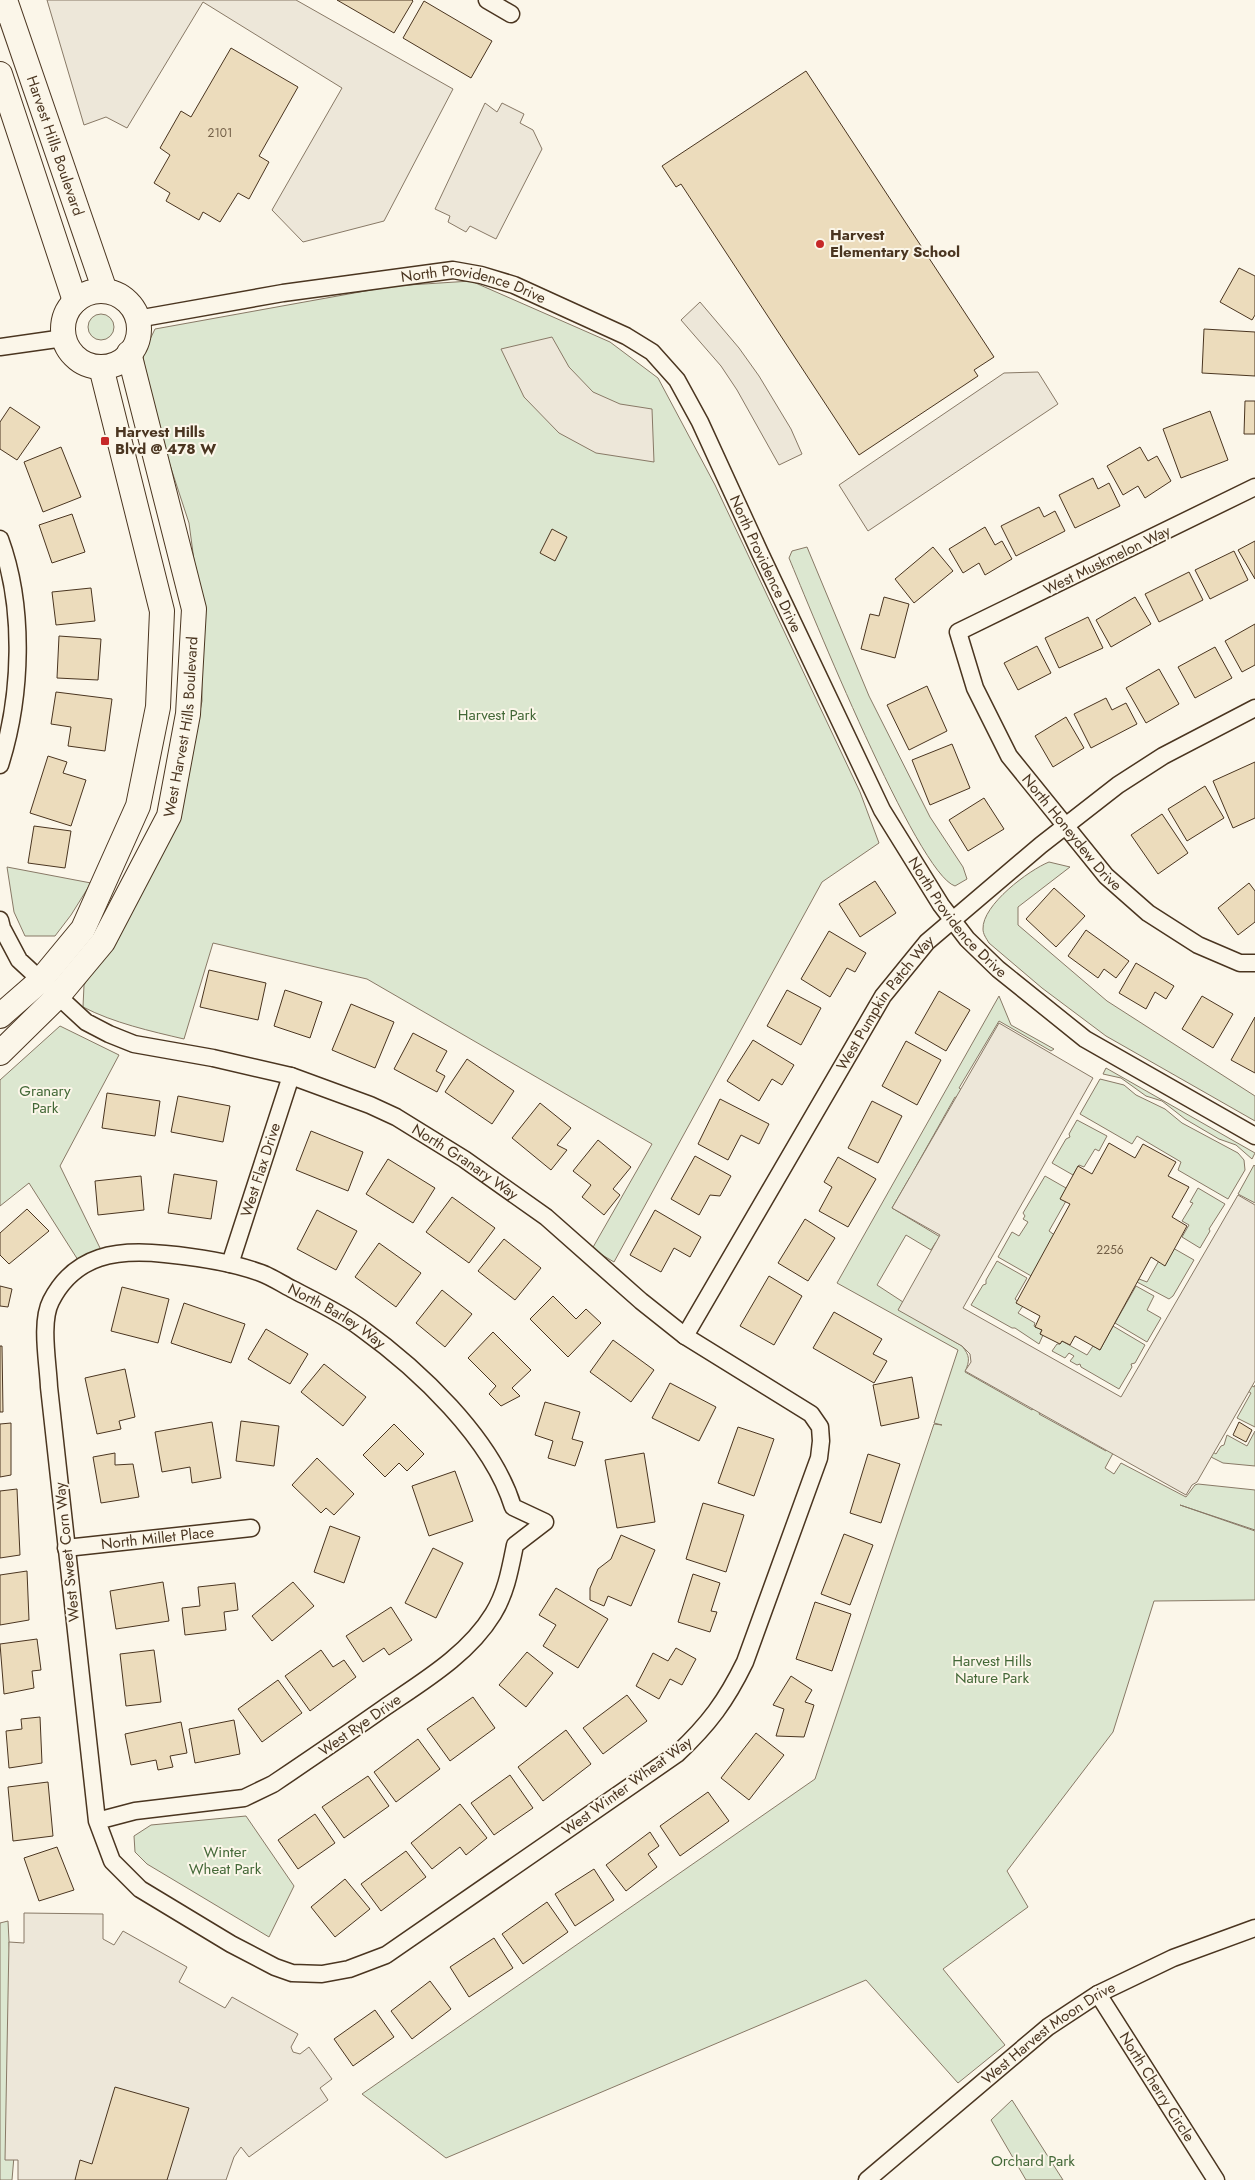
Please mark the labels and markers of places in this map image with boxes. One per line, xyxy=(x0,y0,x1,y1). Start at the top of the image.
place label: Harvest Elementary School xyxy=(830,224,960,263)
marker: Harvest Elementary School xyxy=(814,238,826,250)
place label: Harvest Hills Blvd @ 478 W xyxy=(115,421,216,460)
marker: Harvest Hills Blvd @ 478 W xyxy=(99,435,111,447)

